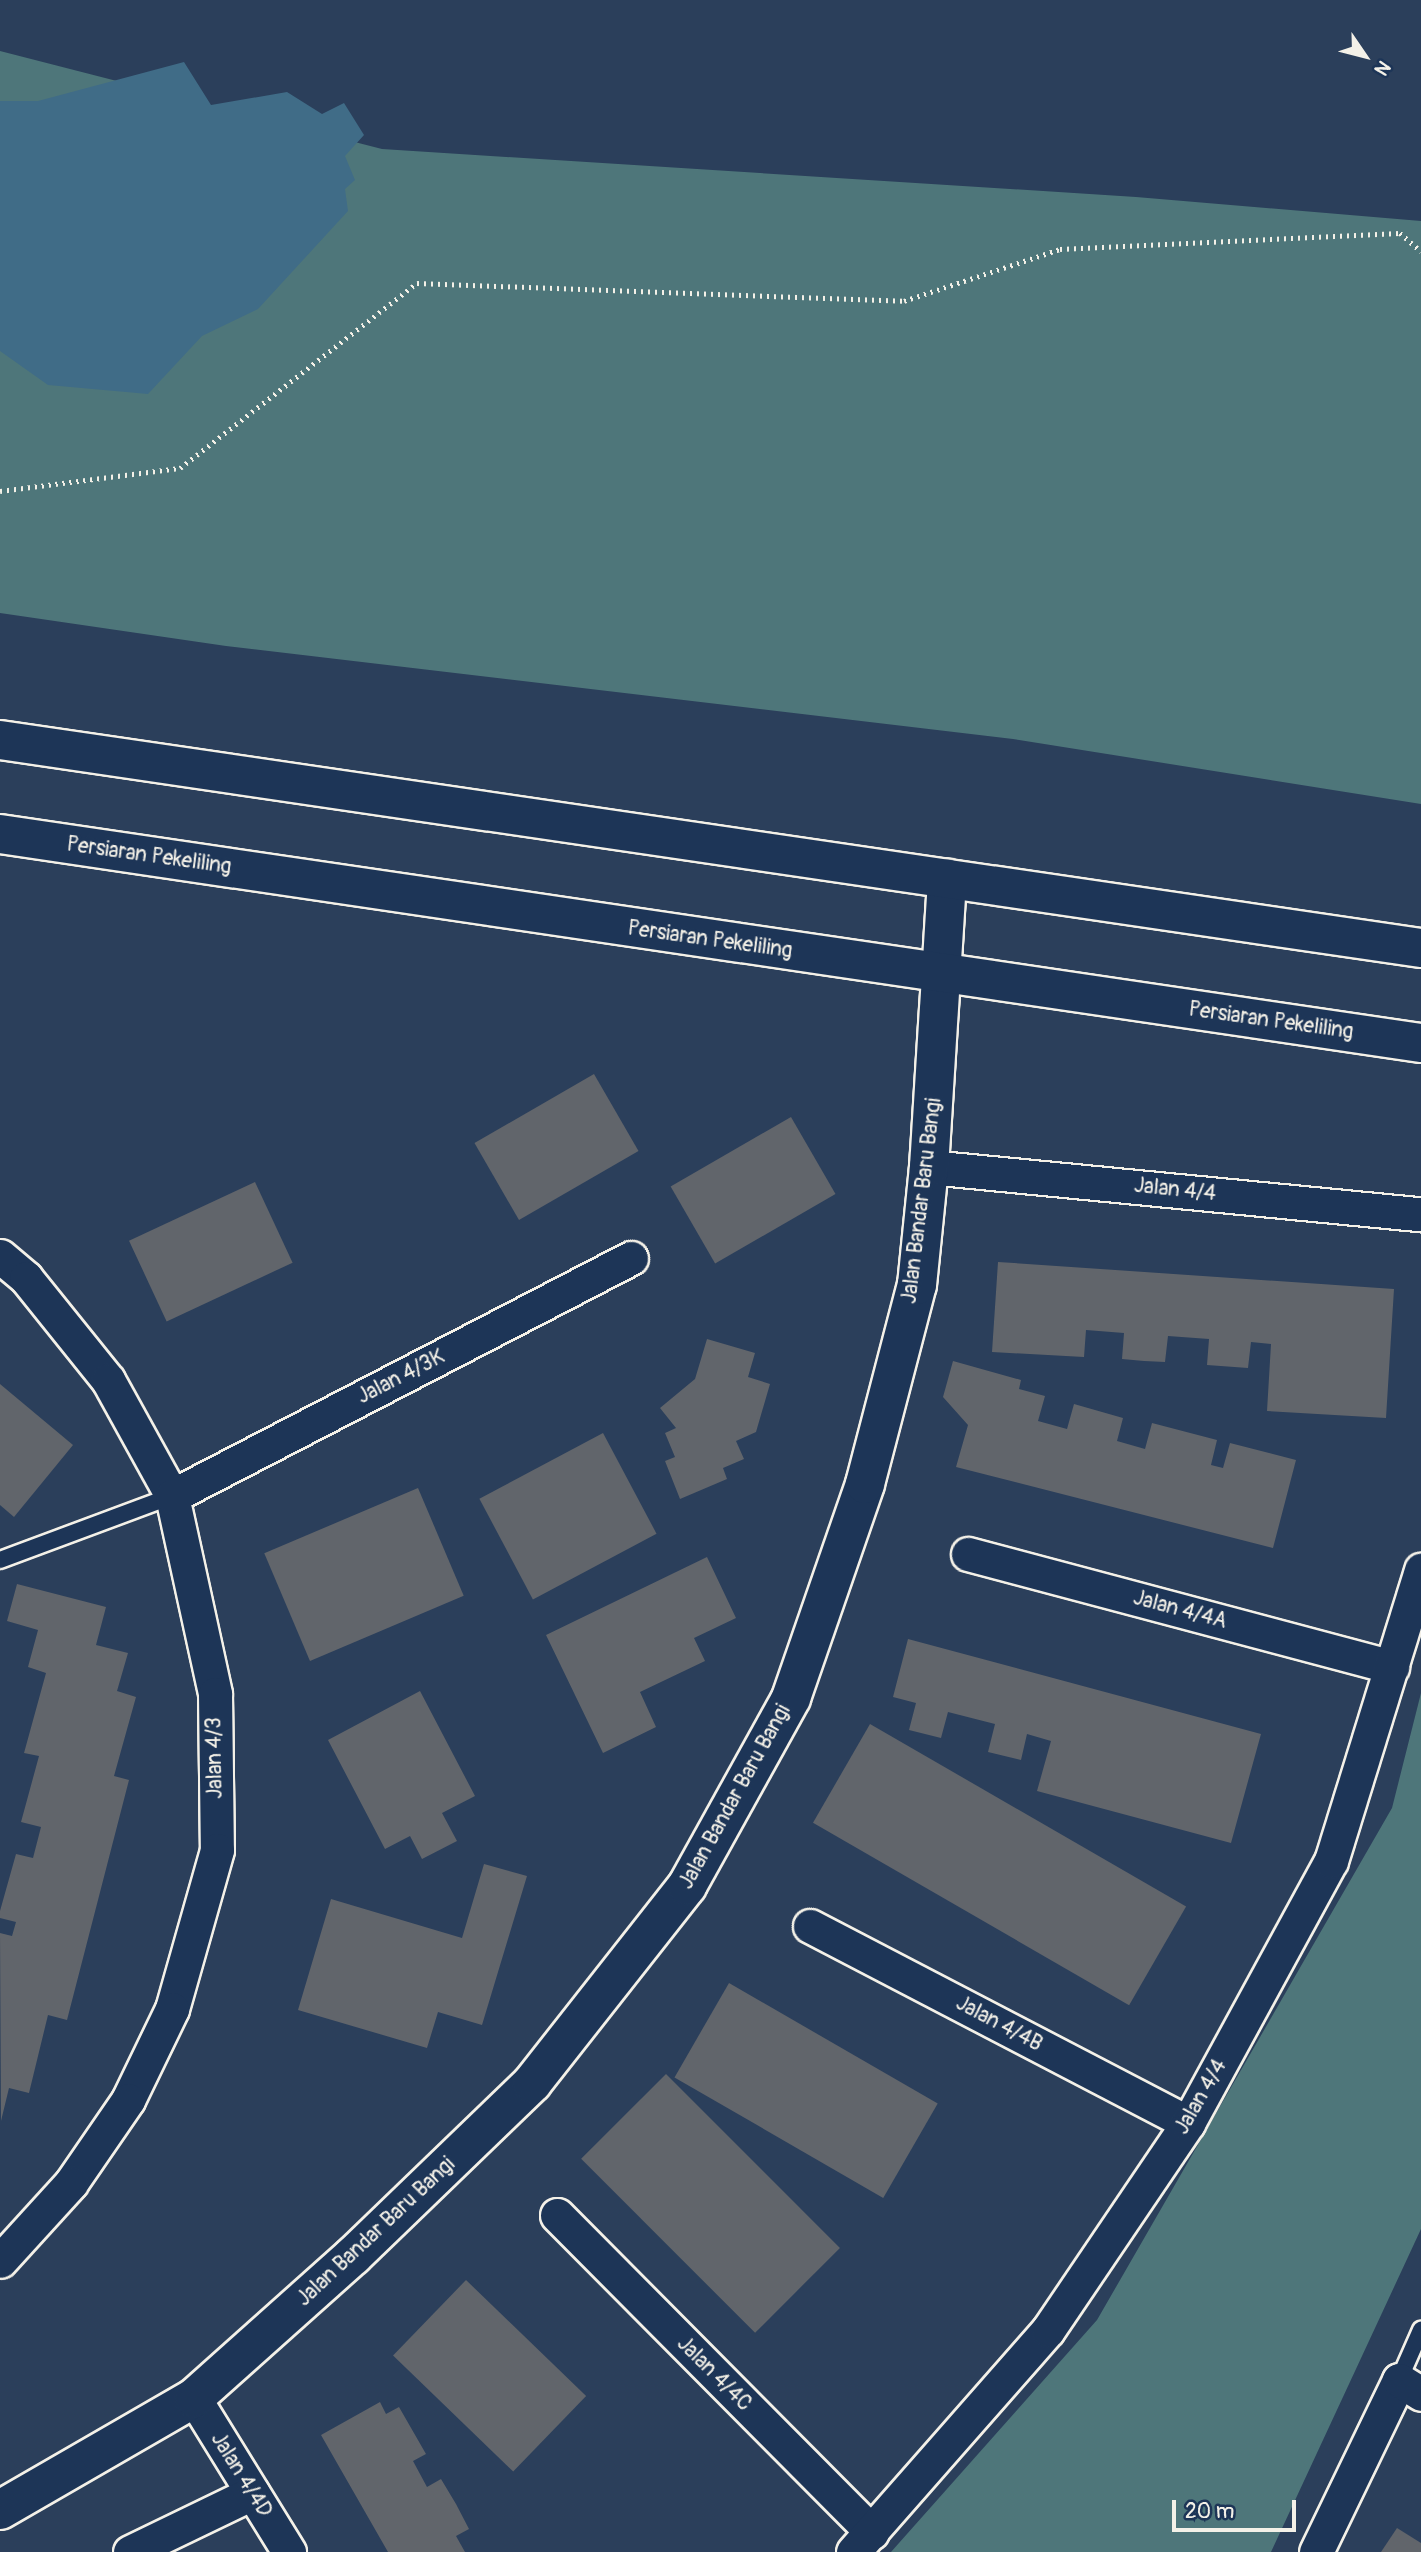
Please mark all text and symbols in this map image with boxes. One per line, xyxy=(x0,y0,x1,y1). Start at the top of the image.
north arrow xyxy=(1330,21,1400,91)
text: N xyxy=(1369,56,1396,80)
street label: Persiaran Pekeliling xyxy=(65,832,233,880)
street label: Persiaran Pekeliling xyxy=(626,916,794,964)
street label: Persiaran Pekeliling xyxy=(1187,997,1355,1045)
street label: Jalan Bandar Baru Bangi xyxy=(897,1097,947,1305)
street label: Jalan 4/4 xyxy=(1133,1173,1217,1207)
street label: Jalan 4/3K xyxy=(353,1344,449,1410)
street label: Jalan 4/4A xyxy=(1130,1585,1230,1635)
street label: Jalan Bandar Baru Bangi xyxy=(674,1700,796,1894)
street label: Jalan 4/3 xyxy=(202,1717,228,1799)
street label: Jalan 4/4B xyxy=(952,1991,1046,2057)
street label: Jalan 4/4 xyxy=(1170,2055,1232,2139)
street label: Jalan Bandar Baru Bangi xyxy=(292,2152,460,2312)
street label: Jalan 4/4C xyxy=(671,2331,757,2417)
street label: Jalan 4/4D xyxy=(205,2428,277,2522)
scale bar xyxy=(1176,2486,1300,2530)
text: 20 m xyxy=(1185,2498,1234,2525)

